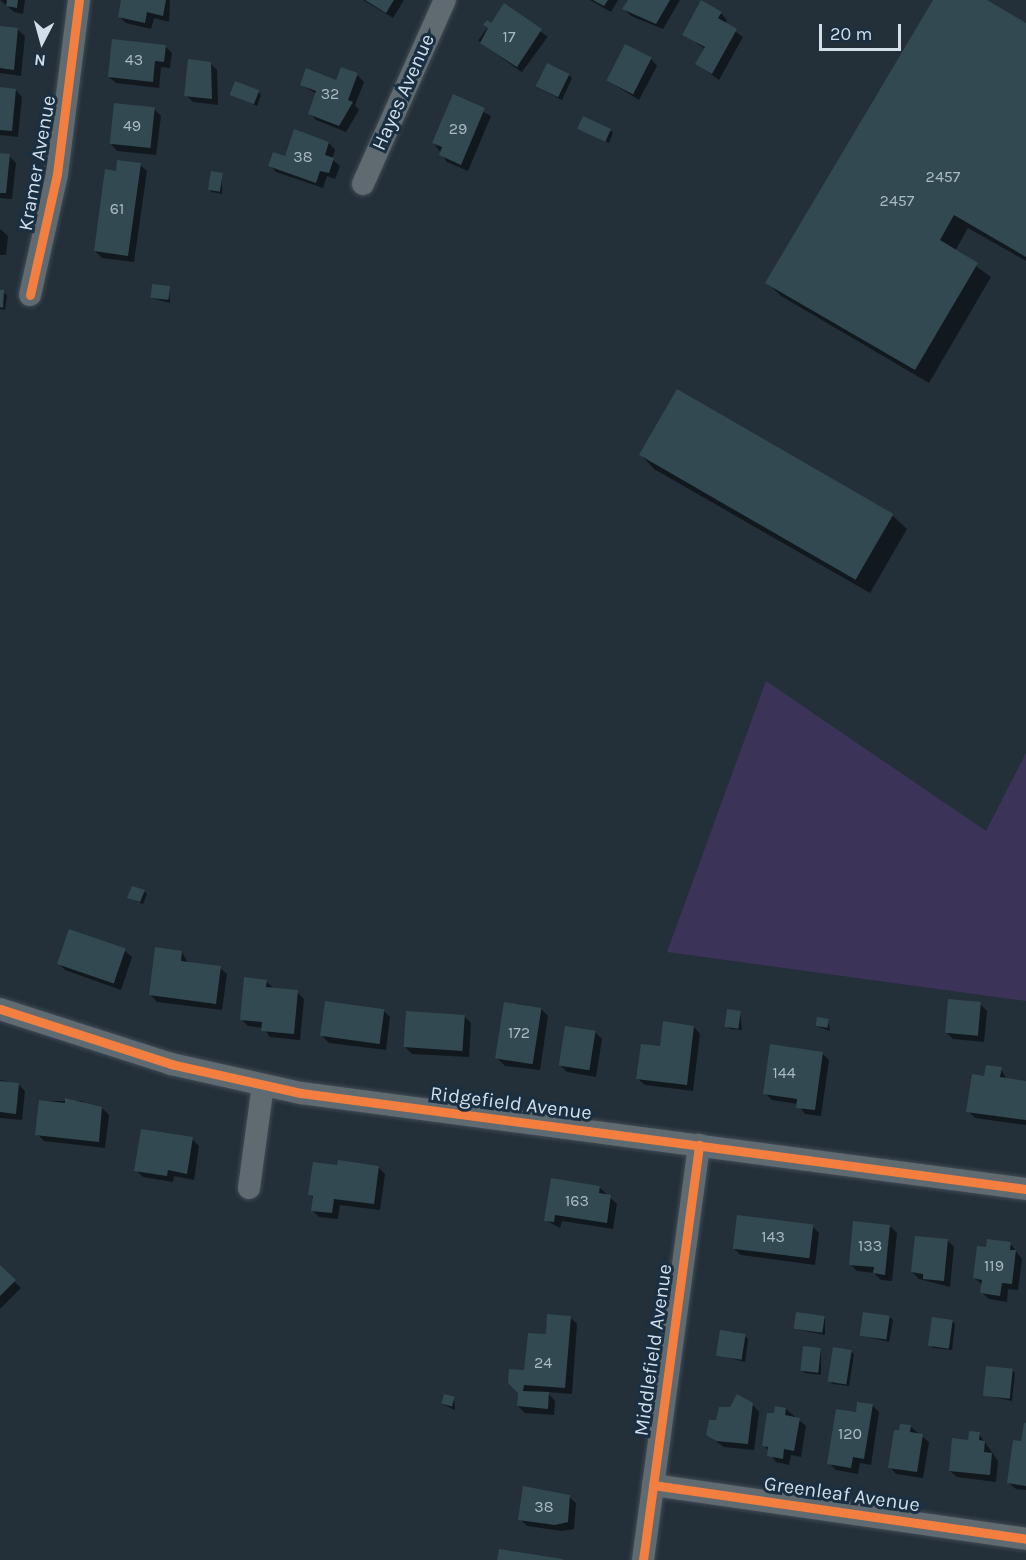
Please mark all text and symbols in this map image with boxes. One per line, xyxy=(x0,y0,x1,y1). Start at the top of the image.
north arrow xyxy=(12,12,72,72)
scale bar xyxy=(822,12,904,50)
text: 20 m xyxy=(830,23,872,45)
house number: 17 xyxy=(503,27,515,47)
street label: Hayes Avenue xyxy=(367,30,439,154)
text: N xyxy=(33,50,47,70)
house number: 43 xyxy=(125,50,143,70)
house number: 32 xyxy=(321,84,339,104)
street label: Kramer Avenue xyxy=(13,93,61,233)
house number: 49 xyxy=(123,116,141,136)
house number: 29 xyxy=(449,119,467,139)
house number: 38 xyxy=(293,147,313,167)
house number: 2457 xyxy=(926,167,960,187)
house number: 2457 xyxy=(880,191,914,211)
house number: 61 xyxy=(110,199,124,219)
house number: 172 xyxy=(508,1023,530,1043)
house number: 144 xyxy=(772,1063,796,1083)
street label: Ridgefield Avenue xyxy=(429,1081,593,1125)
house number: 163 xyxy=(565,1191,589,1211)
house number: 143 xyxy=(761,1227,785,1247)
house number: 133 xyxy=(858,1236,882,1256)
house number: 119 xyxy=(984,1256,1004,1276)
street label: Middlefield Avenue xyxy=(629,1262,677,1438)
house number: 24 xyxy=(534,1353,552,1373)
house number: 120 xyxy=(838,1424,862,1444)
street label: Greenleaf Avenue xyxy=(763,1471,921,1517)
house number: 38 xyxy=(534,1497,554,1517)

